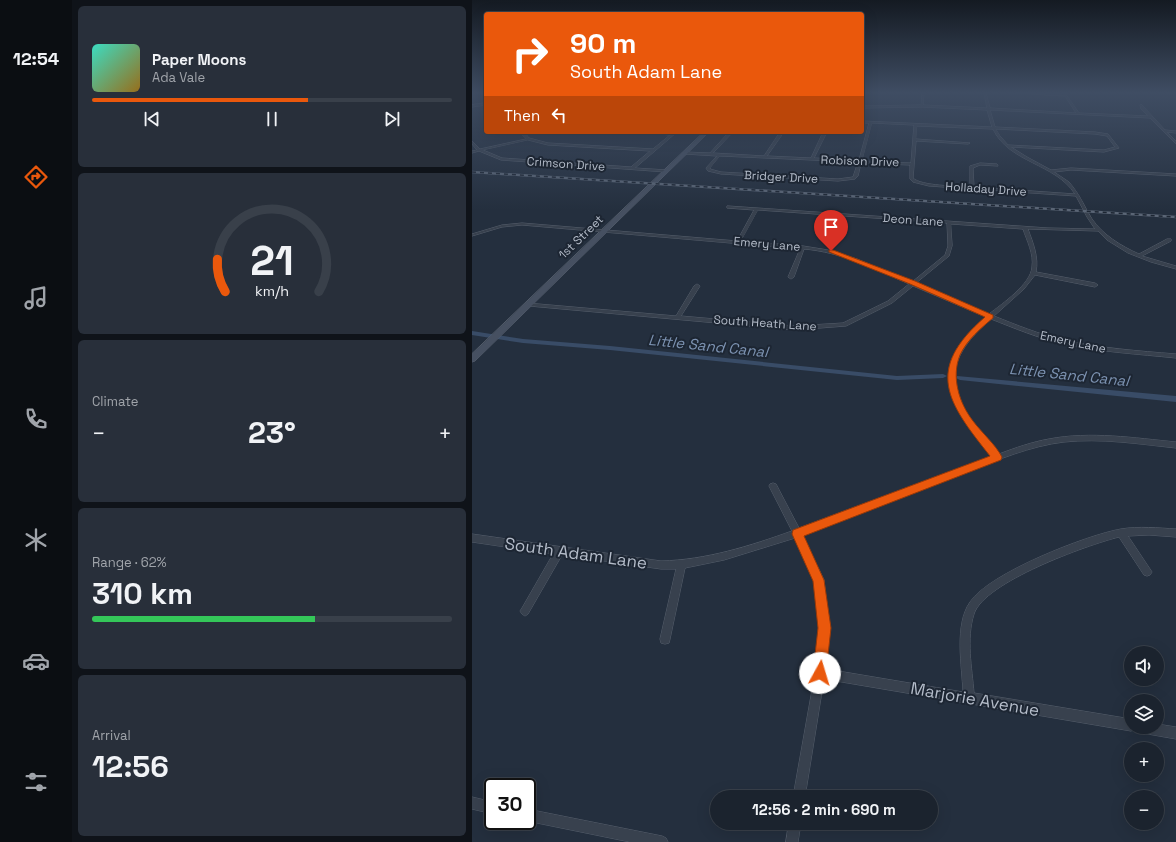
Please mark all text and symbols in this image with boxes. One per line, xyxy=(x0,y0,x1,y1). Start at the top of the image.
text: 90 m xyxy=(570,25,636,61)
icon: right xyxy=(504,28,556,80)
text: 12:54 xyxy=(13,47,59,70)
text: Paper Moons xyxy=(152,50,246,69)
text: South Adam Lane xyxy=(570,60,722,83)
text: Ada Vale xyxy=(152,69,205,86)
icon: left xyxy=(548,104,570,126)
text: Then xyxy=(504,106,540,125)
icon: previous xyxy=(141,108,163,130)
icon: pause xyxy=(261,108,283,130)
icon: next xyxy=(381,108,403,130)
street label: Robison Drive xyxy=(820,152,900,170)
street label: Crimson Drive xyxy=(526,153,606,175)
icon: directions xyxy=(22,163,50,191)
street label: Bridger Drive xyxy=(743,167,819,187)
street label: Holladay Drive xyxy=(945,178,1027,200)
pin xyxy=(814,210,848,251)
street label: Deon Lane xyxy=(882,210,944,230)
street label: 1st Street xyxy=(555,212,607,262)
icon: arrive xyxy=(820,216,842,238)
street label: Emery Lane xyxy=(733,233,801,255)
text: 21 xyxy=(250,234,294,287)
text: km/h xyxy=(255,281,289,299)
icon: music xyxy=(22,284,50,312)
street label: South Heath Lane xyxy=(713,311,817,335)
street label: Emery Lane xyxy=(1039,327,1107,357)
water label: Little Sand Canal xyxy=(647,330,771,361)
water label: Little Sand Canal xyxy=(1008,359,1132,390)
text: Climate xyxy=(92,393,138,410)
icon: phone xyxy=(22,405,50,433)
text: 23° xyxy=(248,413,296,452)
text: − xyxy=(92,419,106,447)
text: + xyxy=(438,419,452,447)
icon: climate xyxy=(22,526,50,554)
street label: South Adam Lane xyxy=(503,532,649,574)
text: Range · 62% xyxy=(92,554,167,571)
text: 310 km xyxy=(92,574,193,613)
map controls xyxy=(1124,646,1164,830)
button: sound xyxy=(1124,646,1164,686)
icon: car xyxy=(22,647,50,675)
position arrow xyxy=(799,652,841,694)
street label: Marjorie Avenue xyxy=(909,677,1041,721)
button: layers xyxy=(1124,694,1164,734)
text: Arrival xyxy=(92,727,131,744)
button: + xyxy=(1124,742,1164,782)
text: 12:56 xyxy=(92,747,169,786)
icon: filters xyxy=(22,768,50,796)
speed limit sign: 30 xyxy=(484,778,536,830)
button: − xyxy=(1124,790,1164,830)
text: 12:56 · 2 min · 690 m xyxy=(752,800,896,819)

